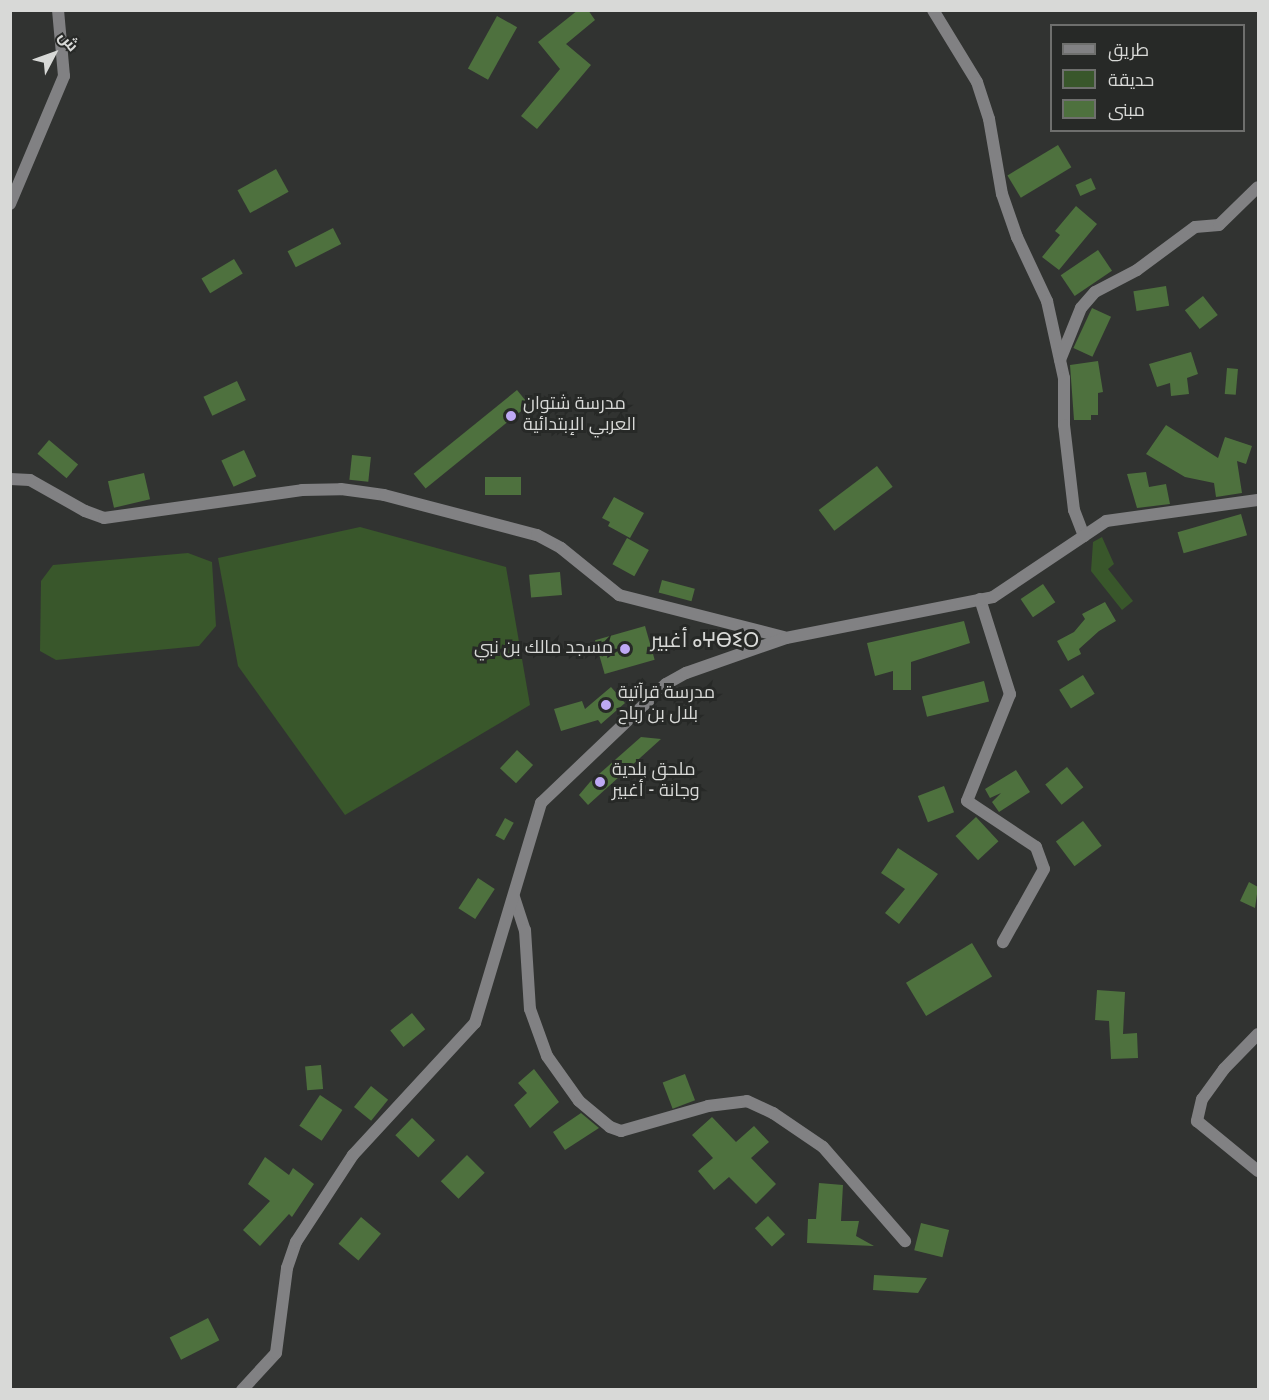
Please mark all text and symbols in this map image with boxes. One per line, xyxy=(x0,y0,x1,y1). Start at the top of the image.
north arrow xyxy=(24,24,84,84)
legend xyxy=(1050,24,1245,132)
text: ش xyxy=(53,28,82,56)
text: طريق xyxy=(1108,40,1149,63)
text: حديقة xyxy=(1108,70,1154,93)
text: مبنى xyxy=(1108,100,1145,123)
place label: مدرسة شتوان العربي الإبتدائية xyxy=(523,395,636,438)
marker: مدرسة شتوان العربي الإبتدائية xyxy=(504,409,518,423)
district label: أغبير ⴰⵖⴱⵉⵔ xyxy=(651,629,759,655)
place label: مسجد مالك بن نبي xyxy=(474,638,613,660)
marker: مسجد مالك بن نبي xyxy=(618,642,632,656)
place label: مدرسة قرآتية بلال بن رباح xyxy=(618,684,715,726)
marker: مدرسة قرآتية بلال بن رباح xyxy=(599,698,613,712)
place label: ملحق بلدية وجانة - أغبير xyxy=(612,761,699,804)
marker: ملحق بلدية وجانة - أغبير xyxy=(593,775,607,789)

